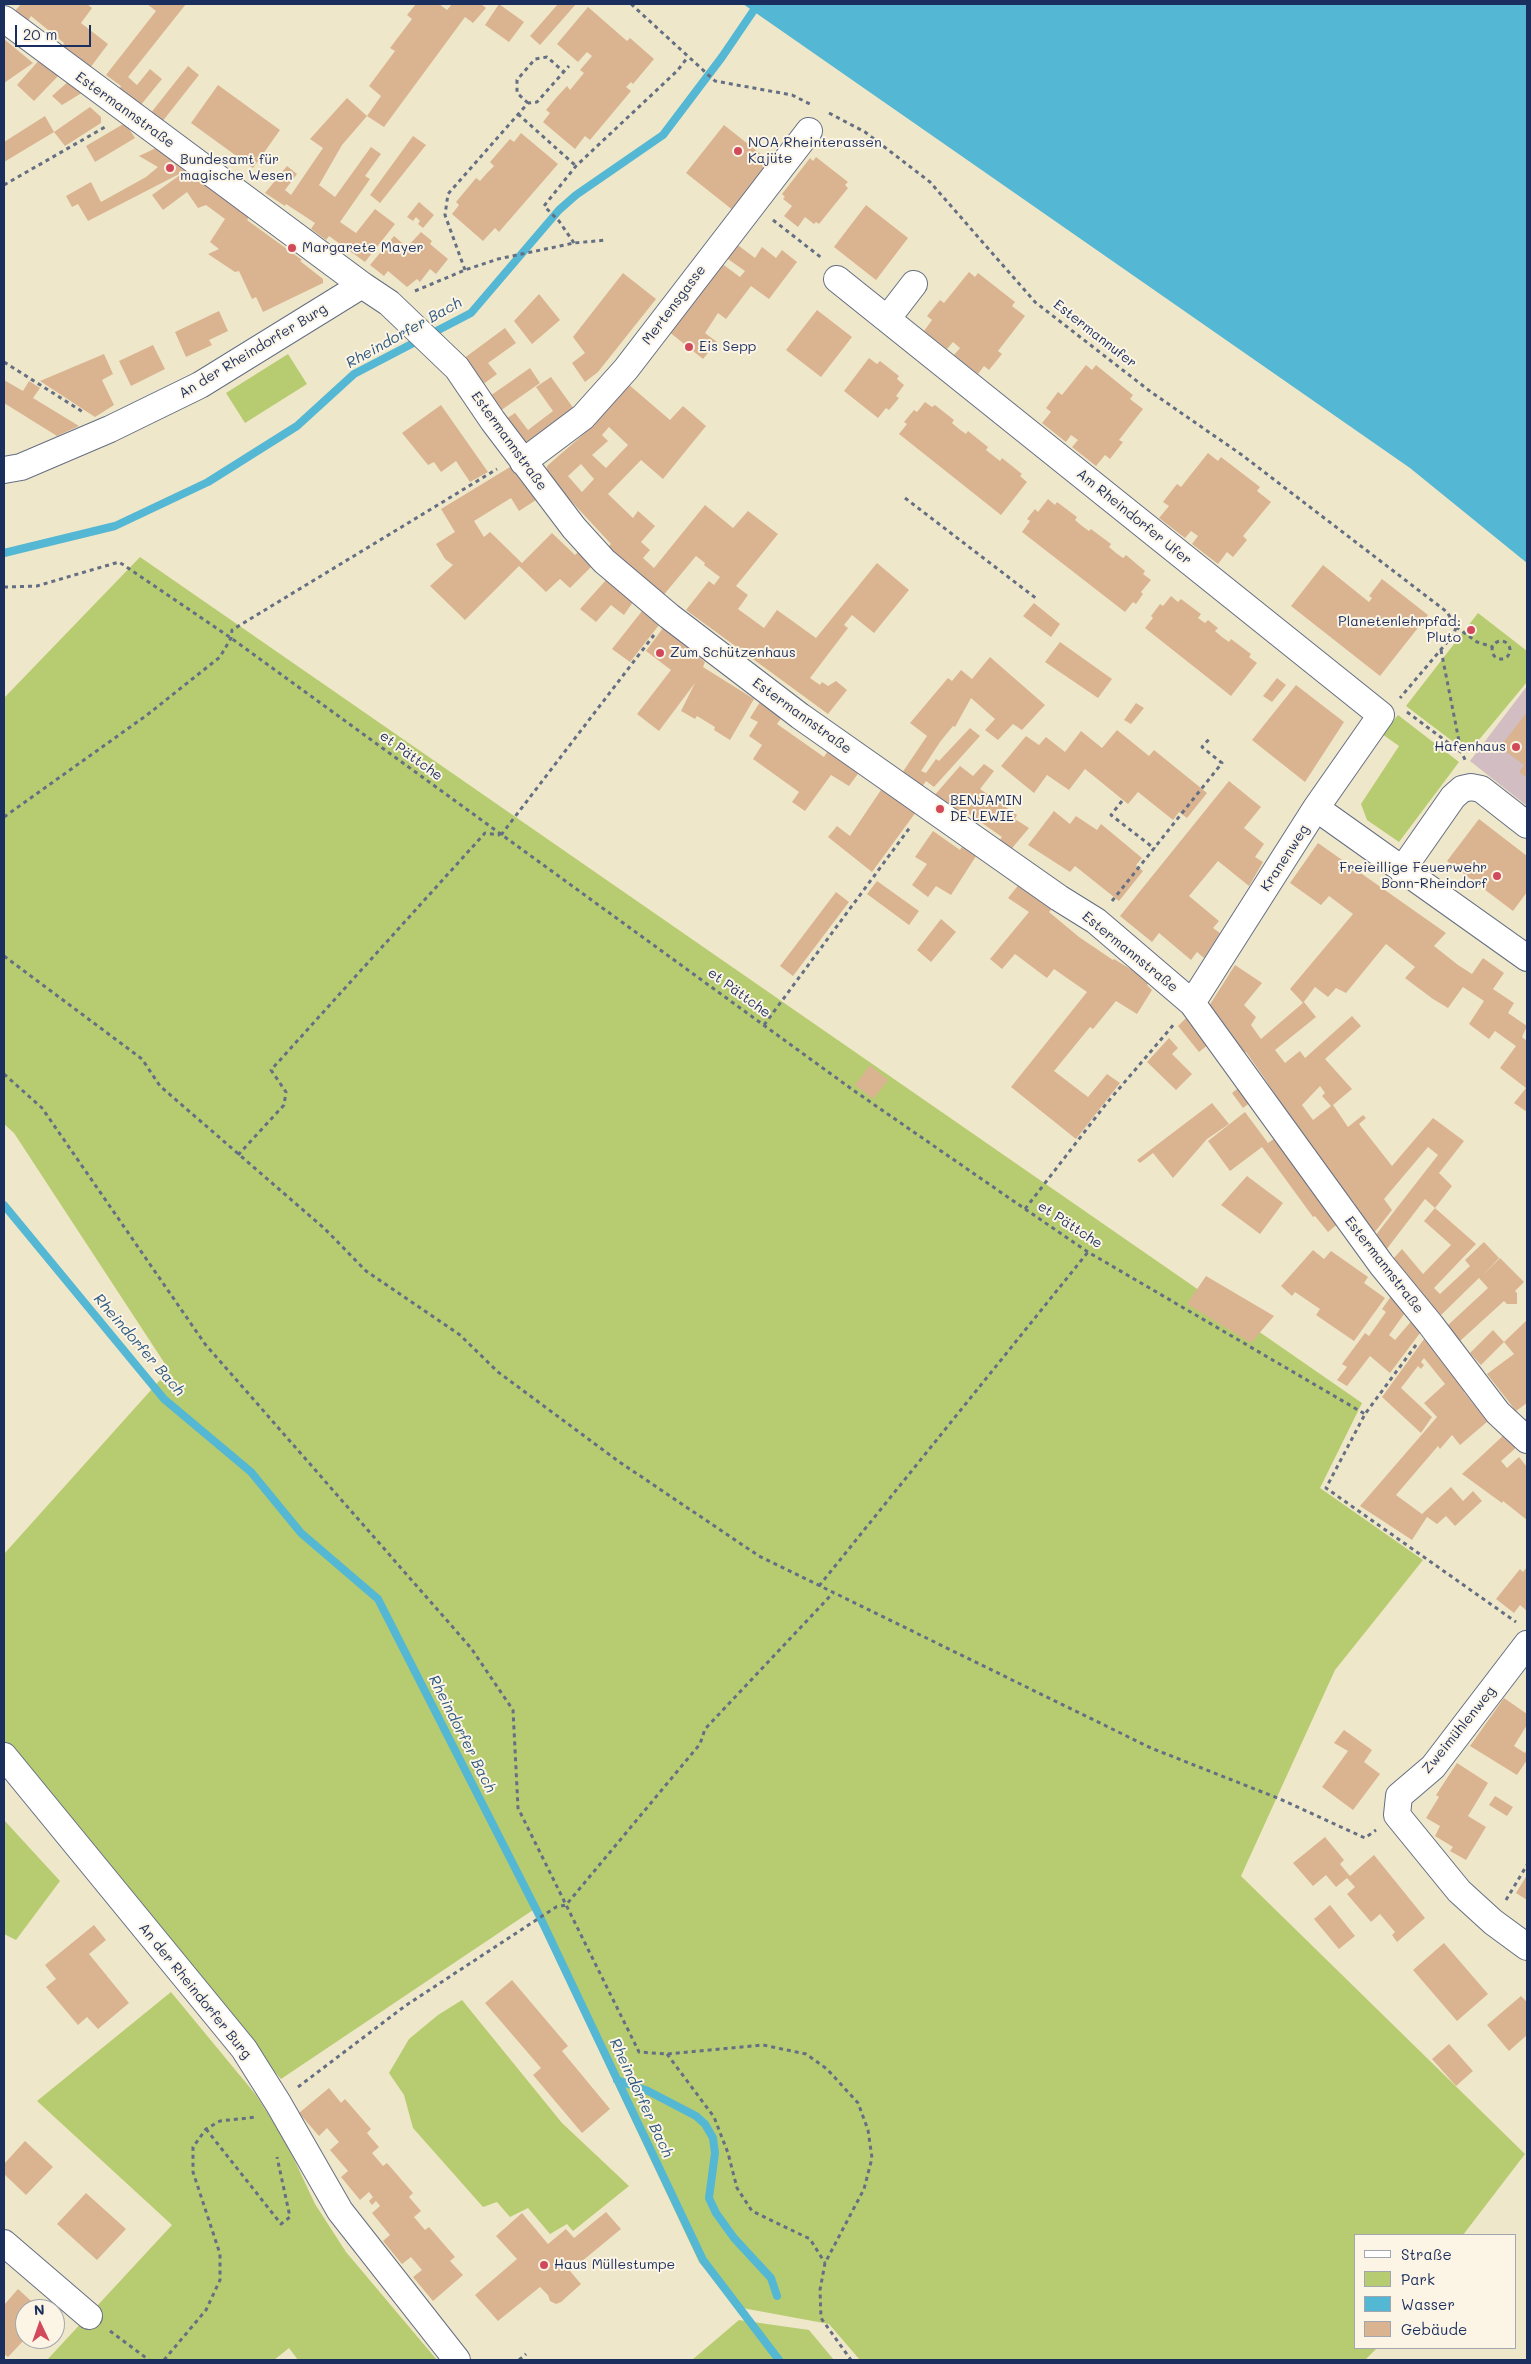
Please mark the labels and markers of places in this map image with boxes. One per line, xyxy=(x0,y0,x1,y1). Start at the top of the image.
place label: NOA Rheinterassen Kajüte xyxy=(748,135,882,168)
marker: NOA Rheinterassen Kajüte xyxy=(732,145,744,157)
place label: Bundesamt für magische Wesen xyxy=(180,152,293,184)
marker: Bundesamt für magische Wesen xyxy=(164,162,176,174)
place label: Margarete Mayer xyxy=(302,240,424,256)
marker: Margarete Mayer xyxy=(286,242,298,254)
place label: Eis Sepp xyxy=(699,339,756,355)
marker: Eis Sepp xyxy=(683,341,695,353)
place label: Planetenlehrpfad: Pluto xyxy=(1338,614,1461,646)
marker: Planetenlehrpfad: Pluto xyxy=(1465,624,1477,636)
place label: Zum Schützenhaus xyxy=(670,645,796,661)
marker: Zum Schützenhaus xyxy=(654,647,666,659)
place label: Hafenhaus xyxy=(1434,739,1506,755)
marker: Hafenhaus xyxy=(1510,741,1522,753)
place label: BENJAMIN DE LEWIE xyxy=(950,793,1022,826)
marker: BENJAMIN DE LEWIE xyxy=(934,803,946,815)
place label: Freieillige Feuerwehr Bonn-Rheindorf xyxy=(1339,860,1487,892)
marker: Freieillige Feuerwehr Bonn-Rheindorf xyxy=(1491,870,1503,882)
place label: Haus Müllestumpe xyxy=(554,2257,675,2273)
marker: Haus Müllestumpe xyxy=(538,2259,550,2271)

